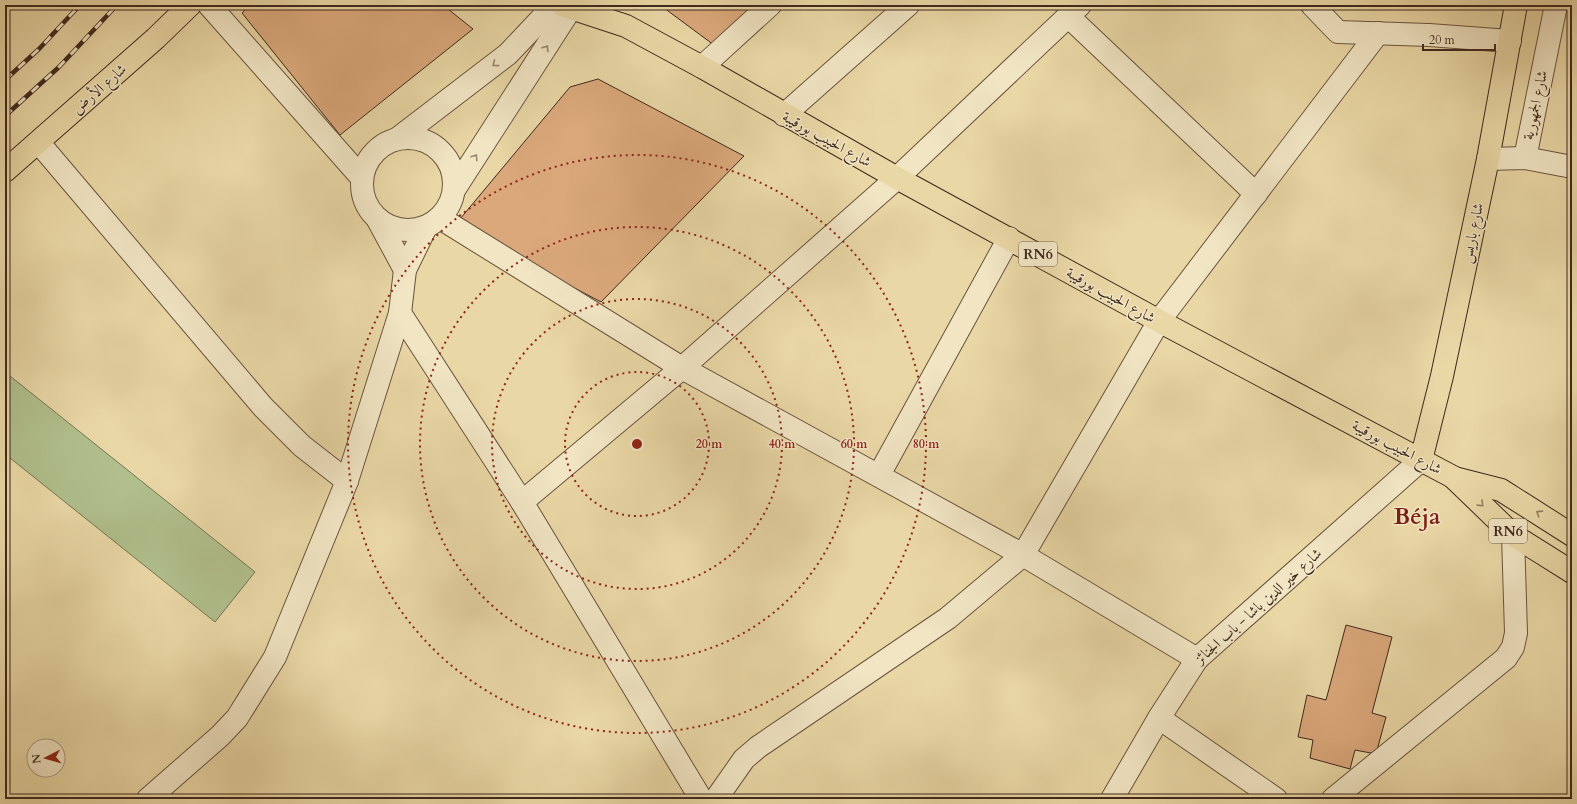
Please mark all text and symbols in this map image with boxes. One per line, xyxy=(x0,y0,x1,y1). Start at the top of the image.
scale bar xyxy=(1423,26,1495,52)
text: 20 m xyxy=(1429,32,1456,48)
one-way arrow xyxy=(541,45,549,52)
street label: شارع الأرض xyxy=(67,58,133,121)
one-way arrow xyxy=(492,59,499,66)
street label: شارع الجمهورية xyxy=(1518,68,1555,142)
street label: شارع الحبيب بورقيبة xyxy=(777,106,875,174)
one-way arrow xyxy=(470,154,478,161)
street label: شارع باريس xyxy=(1456,201,1491,266)
road number: RN6 xyxy=(1019,242,1057,266)
street label: شارع الحبيب بورقيبة xyxy=(1061,262,1159,330)
street label: شارع الحبيب بورقيبة xyxy=(1347,415,1445,482)
text: 20 m xyxy=(696,436,723,452)
text: 40 m xyxy=(769,436,796,452)
text: 60 m xyxy=(841,436,868,452)
text: 80 m xyxy=(913,436,940,452)
centre of rings xyxy=(630,437,644,451)
one-way arrow xyxy=(1476,500,1484,507)
district label: Béja xyxy=(1394,501,1441,532)
one-way arrow xyxy=(1537,511,1544,518)
road number: RN6 xyxy=(1489,519,1527,543)
street label: شارع خير الدين باشا - باب الجنائز xyxy=(1189,544,1328,672)
north arrow xyxy=(26,738,66,778)
text: N xyxy=(29,753,45,765)

